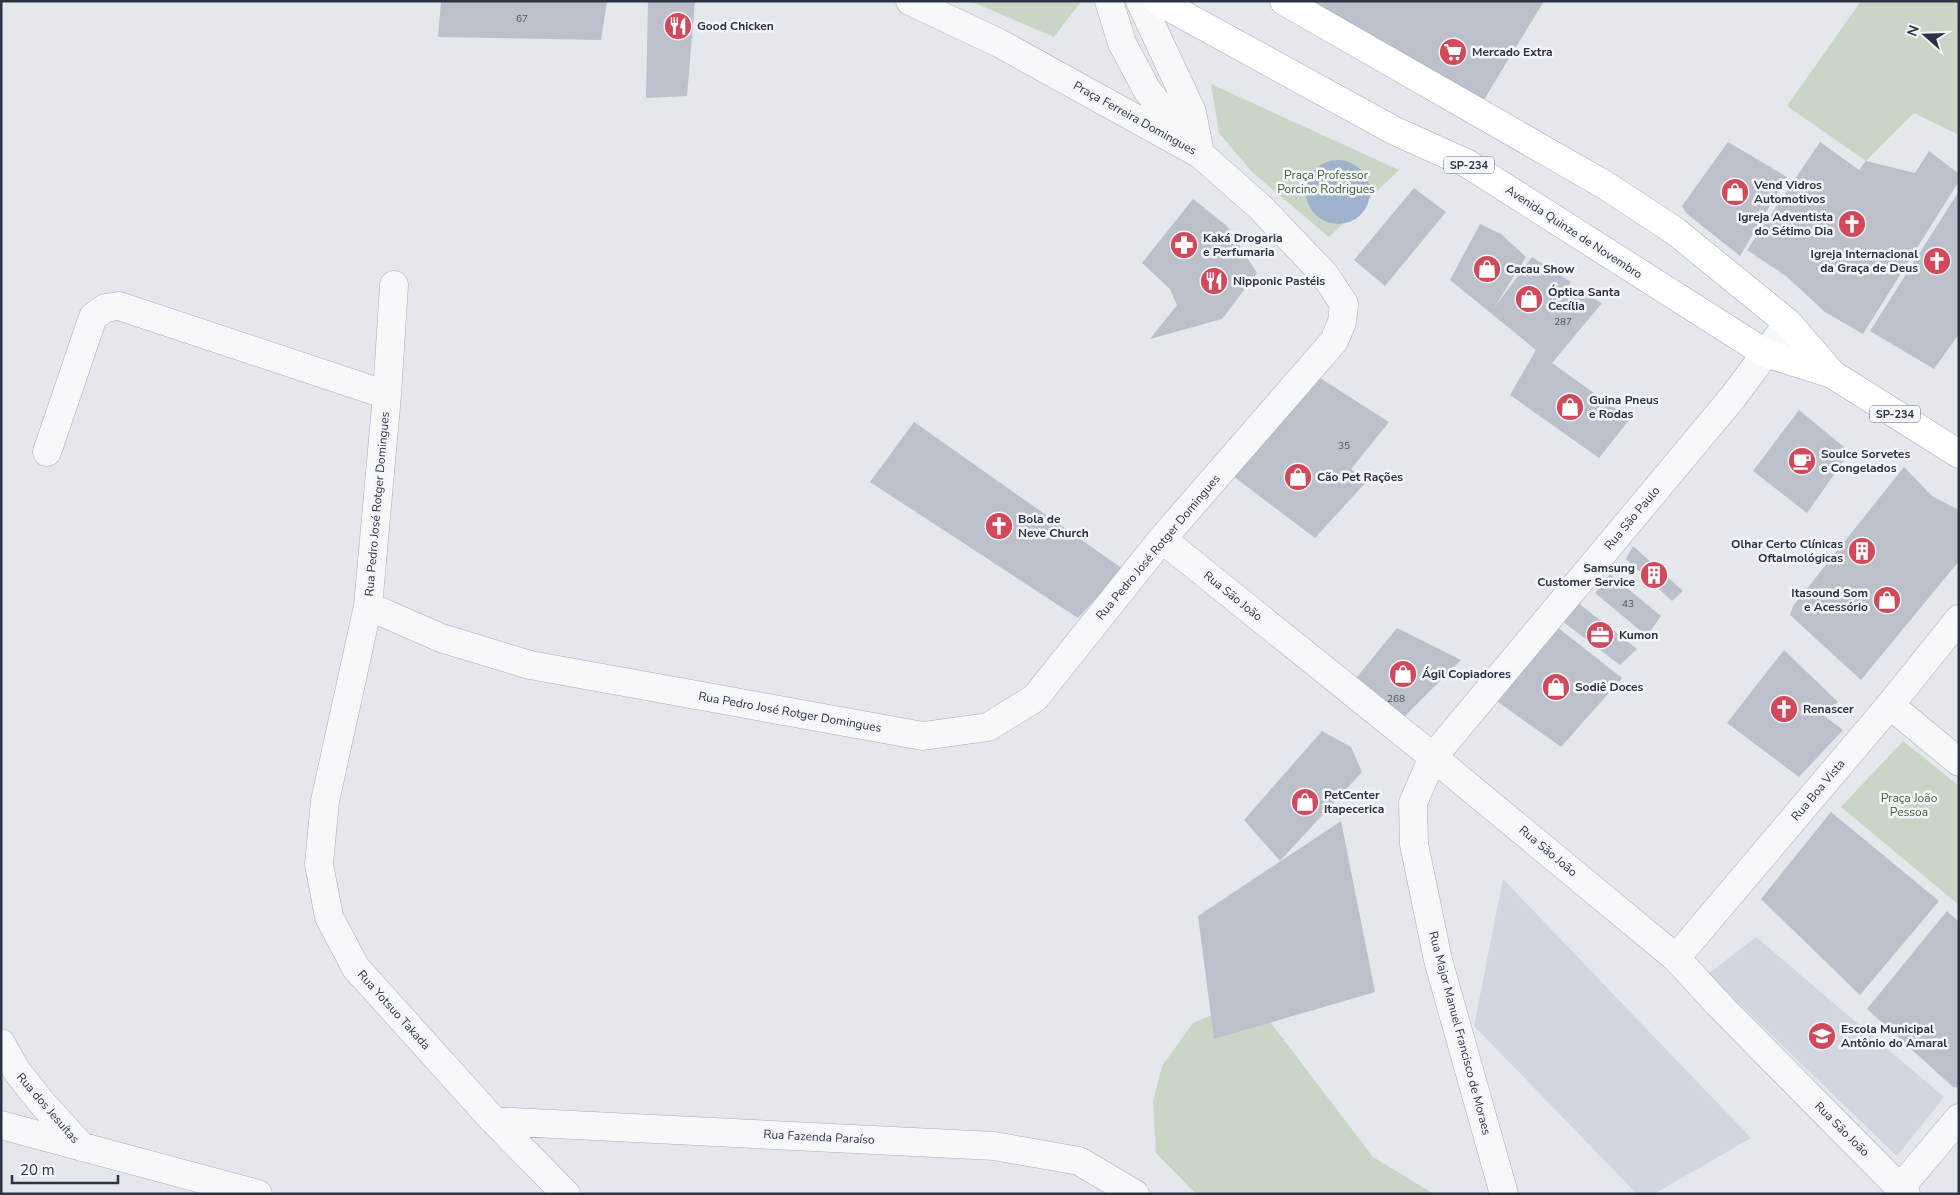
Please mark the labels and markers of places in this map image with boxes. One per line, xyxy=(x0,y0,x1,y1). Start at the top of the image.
restaurant icon: Good Chicken xyxy=(663,11,693,41)
place label: Good Chicken xyxy=(697,18,774,34)
supermarket icon: Mercado Extra xyxy=(1438,37,1468,67)
place label: Mercado Extra xyxy=(1472,44,1553,60)
shop icon: Vend Vidros Automotivos xyxy=(1720,177,1750,207)
place label: Vend Vidros Automotivos xyxy=(1753,177,1825,207)
place label: Igreja Adventista do Sétimo Dia xyxy=(1738,209,1833,239)
church icon: Igreja Adventista do Sétimo Dia xyxy=(1837,209,1867,239)
pharmacy icon: Kaká Drogaria e Perfumaria xyxy=(1169,230,1199,260)
place label: Kaká Drogaria e Perfumaria xyxy=(1203,230,1283,260)
place label: Igreja Internacional da Graça de Deus xyxy=(1811,246,1918,276)
church icon: Igreja Internacional da Graça de Deus xyxy=(1922,246,1952,276)
shop icon: Cacau Show xyxy=(1472,254,1502,284)
place label: Cacau Show xyxy=(1506,261,1575,277)
restaurant icon: Nipponic Pastéis xyxy=(1199,266,1229,296)
place label: Nipponic Pastéis xyxy=(1233,273,1325,289)
shop icon: Óptica Santa Cecília xyxy=(1514,284,1544,314)
place label: Óptica Santa Cecília xyxy=(1548,284,1620,314)
shop icon: Guina Pneus e Rodas xyxy=(1555,392,1585,422)
place label: Guina Pneus e Rodas xyxy=(1589,392,1659,422)
cafe icon: SouIce Sorvetes e Congelados xyxy=(1787,446,1817,476)
place label: SouIce Sorvetes e Congelados xyxy=(1821,446,1910,476)
shop icon: Cão Pet Rações xyxy=(1283,462,1313,492)
place label: Cão Pet Rações xyxy=(1317,469,1403,485)
church icon: Bola de Neve Church xyxy=(984,511,1014,541)
place label: Bola de Neve Church xyxy=(1018,511,1089,541)
place label: Olhar Certo Clínicas Oftalmológicas xyxy=(1731,536,1843,566)
building icon: Olhar Certo Clínicas Oftalmológicas xyxy=(1847,536,1877,566)
place label: Samsung Customer Service xyxy=(1537,560,1635,590)
building icon: Samsung Customer Service xyxy=(1639,560,1669,590)
place label: Itasound Som e Acessório xyxy=(1791,585,1868,615)
shop icon: Itasound Som e Acessório xyxy=(1872,585,1902,615)
office icon: Kumon xyxy=(1585,620,1615,650)
place label: Kumon xyxy=(1619,627,1658,643)
shop icon: Ágil Copiadores xyxy=(1388,659,1418,689)
place label: Ágil Copiadores xyxy=(1422,666,1511,682)
shop icon: Sodiê Doces xyxy=(1541,672,1571,702)
place label: Sodiê Doces xyxy=(1575,679,1644,695)
church icon: Renascer xyxy=(1769,694,1799,724)
place label: Renascer xyxy=(1803,701,1854,717)
shop icon: PetCenter Itapecerica xyxy=(1290,787,1320,817)
place label: PetCenter Itapecerica xyxy=(1324,787,1384,817)
school or university icon: Escola Municipal Antônio do Amaral xyxy=(1807,1021,1837,1051)
place label: Escola Municipal Antônio do Amaral xyxy=(1841,1021,1947,1051)

